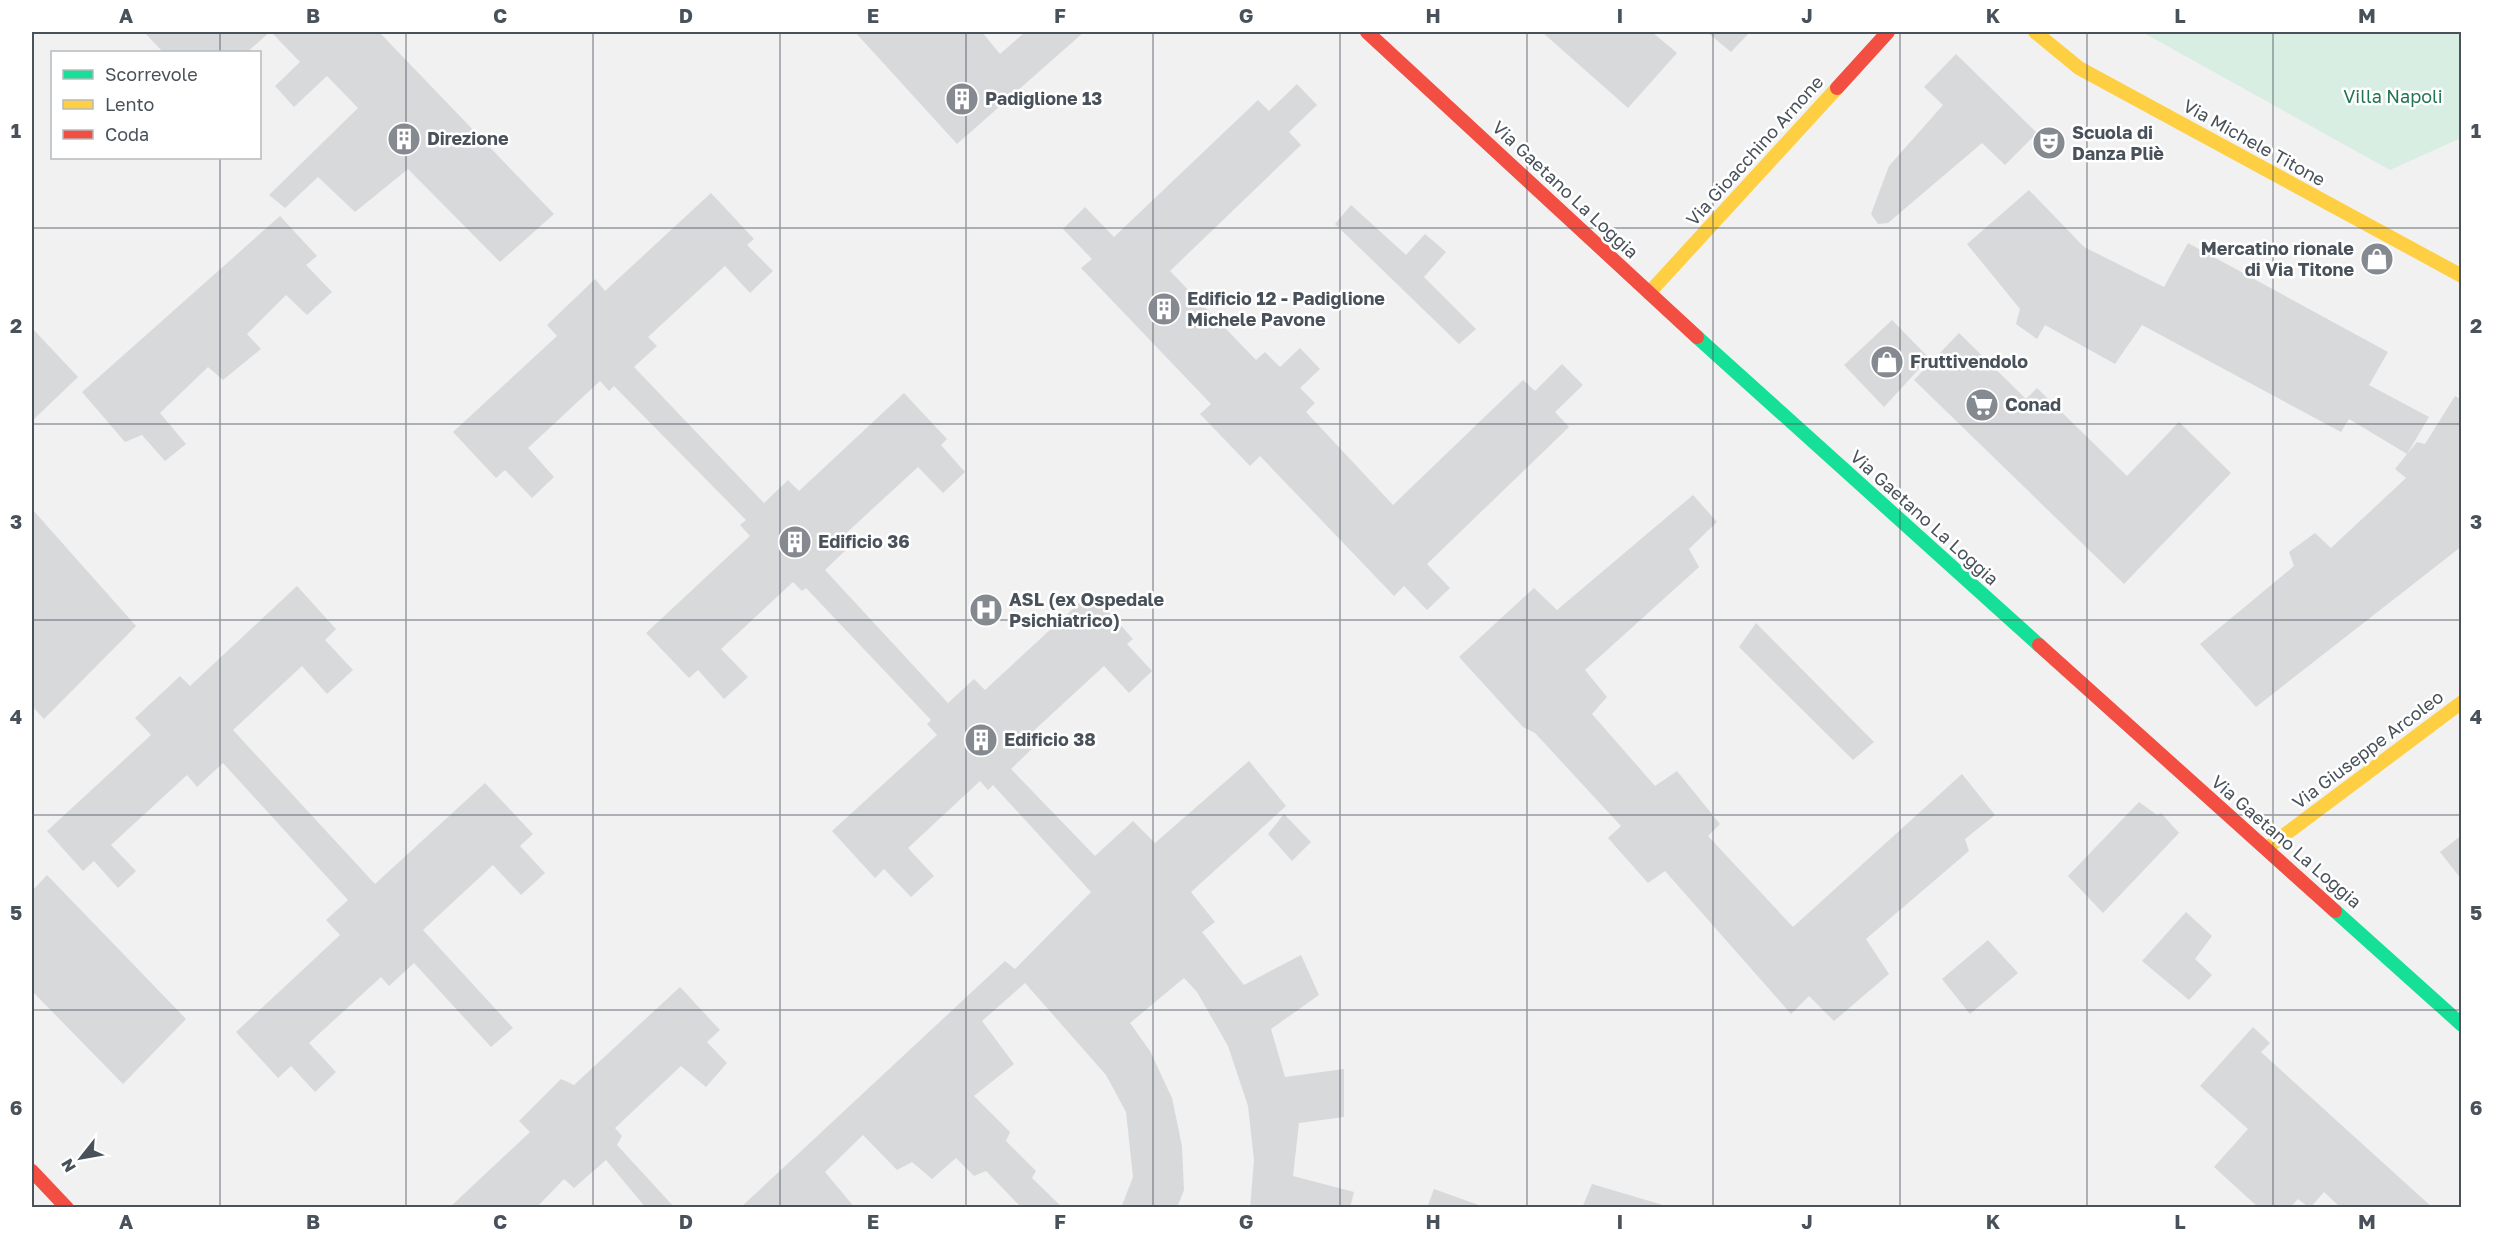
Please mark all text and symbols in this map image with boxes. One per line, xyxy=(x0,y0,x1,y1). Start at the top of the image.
text: A xyxy=(119,3,133,27)
text: B xyxy=(306,3,320,27)
text: C xyxy=(493,3,507,27)
text: D xyxy=(679,3,693,27)
text: E xyxy=(867,3,879,27)
text: F xyxy=(1054,3,1066,27)
text: G xyxy=(1239,3,1253,27)
text: H xyxy=(1425,3,1441,27)
text: I xyxy=(1617,3,1623,27)
text: J xyxy=(1801,3,1813,27)
text: K xyxy=(1986,3,2001,27)
text: L xyxy=(2174,3,2186,27)
text: M xyxy=(2358,3,2376,27)
legend xyxy=(51,51,261,159)
text: Scorrevole xyxy=(105,63,198,85)
street label: Via Gioacchino Arnone xyxy=(1681,71,1827,230)
building icon: Padiglione 13 xyxy=(944,81,980,117)
park label: Villa Napoli xyxy=(2343,85,2443,107)
place label: Padiglione 13 xyxy=(985,87,1102,109)
text: Lento xyxy=(105,93,154,115)
street label: Via Michele Titone xyxy=(2180,94,2329,190)
street label: Via Gaetano La Loggia xyxy=(1488,116,1643,263)
text: 1 xyxy=(11,118,21,142)
text: 1 xyxy=(2471,118,2481,142)
building icon: Direzione xyxy=(386,121,422,157)
place label: Scuola di Danza Pliè xyxy=(2072,121,2164,164)
text: Coda xyxy=(105,123,149,145)
theatre icon: Scuola di Danza Pliè xyxy=(2031,125,2067,161)
place label: Direzione xyxy=(427,127,509,149)
place label: Mercatino rionale di Via Titone xyxy=(2201,237,2354,280)
shop icon: Mercatino rionale di Via Titone xyxy=(2359,241,2395,277)
place label: Edificio 12 - Padiglione Michele Pavone xyxy=(1187,287,1385,330)
building icon: Edificio 12 - Padiglione Michele Pavone xyxy=(1146,291,1182,327)
text: 2 xyxy=(10,313,22,337)
text: 2 xyxy=(2470,313,2482,337)
shop icon: Fruttivendolo xyxy=(1869,344,1905,380)
place label: Fruttivendolo xyxy=(1910,350,2028,372)
supermarket icon: Conad xyxy=(1964,387,2000,423)
place label: Conad xyxy=(2005,393,2061,415)
street label: Via Gaetano La Loggia xyxy=(1846,445,2003,590)
text: 3 xyxy=(10,509,22,533)
text: 3 xyxy=(2470,509,2482,533)
building icon: Edificio 36 xyxy=(777,524,813,560)
place label: Edificio 36 xyxy=(818,530,910,552)
place label: ASL (ex Ospedale Psichiatrico) xyxy=(1009,588,1165,631)
hospital icon: ASL (ex Ospedale Psichiatrico) xyxy=(968,592,1004,628)
street label: Via Giuseppe Arcoleo xyxy=(2288,685,2447,813)
text: 4 xyxy=(10,704,22,728)
text: 4 xyxy=(2470,704,2482,728)
building icon: Edificio 38 xyxy=(963,722,999,758)
place label: Edificio 38 xyxy=(1004,728,1096,750)
street label: Via Gaetano La Loggia xyxy=(2207,770,2366,912)
text: 5 xyxy=(10,900,22,924)
text: 5 xyxy=(2470,900,2482,924)
text: 6 xyxy=(10,1095,22,1119)
text: 6 xyxy=(2470,1095,2482,1119)
north arrow xyxy=(51,1128,111,1188)
text: N xyxy=(56,1155,80,1176)
text: A xyxy=(119,1209,133,1233)
text: B xyxy=(306,1209,320,1233)
text: C xyxy=(493,1209,507,1233)
text: D xyxy=(679,1209,693,1233)
text: E xyxy=(867,1209,879,1233)
text: F xyxy=(1054,1209,1066,1233)
text: G xyxy=(1239,1209,1253,1233)
text: H xyxy=(1425,1209,1441,1233)
text: I xyxy=(1617,1209,1623,1233)
text: J xyxy=(1801,1209,1813,1233)
text: K xyxy=(1986,1209,2001,1233)
text: L xyxy=(2174,1209,2186,1233)
text: M xyxy=(2358,1209,2376,1233)

